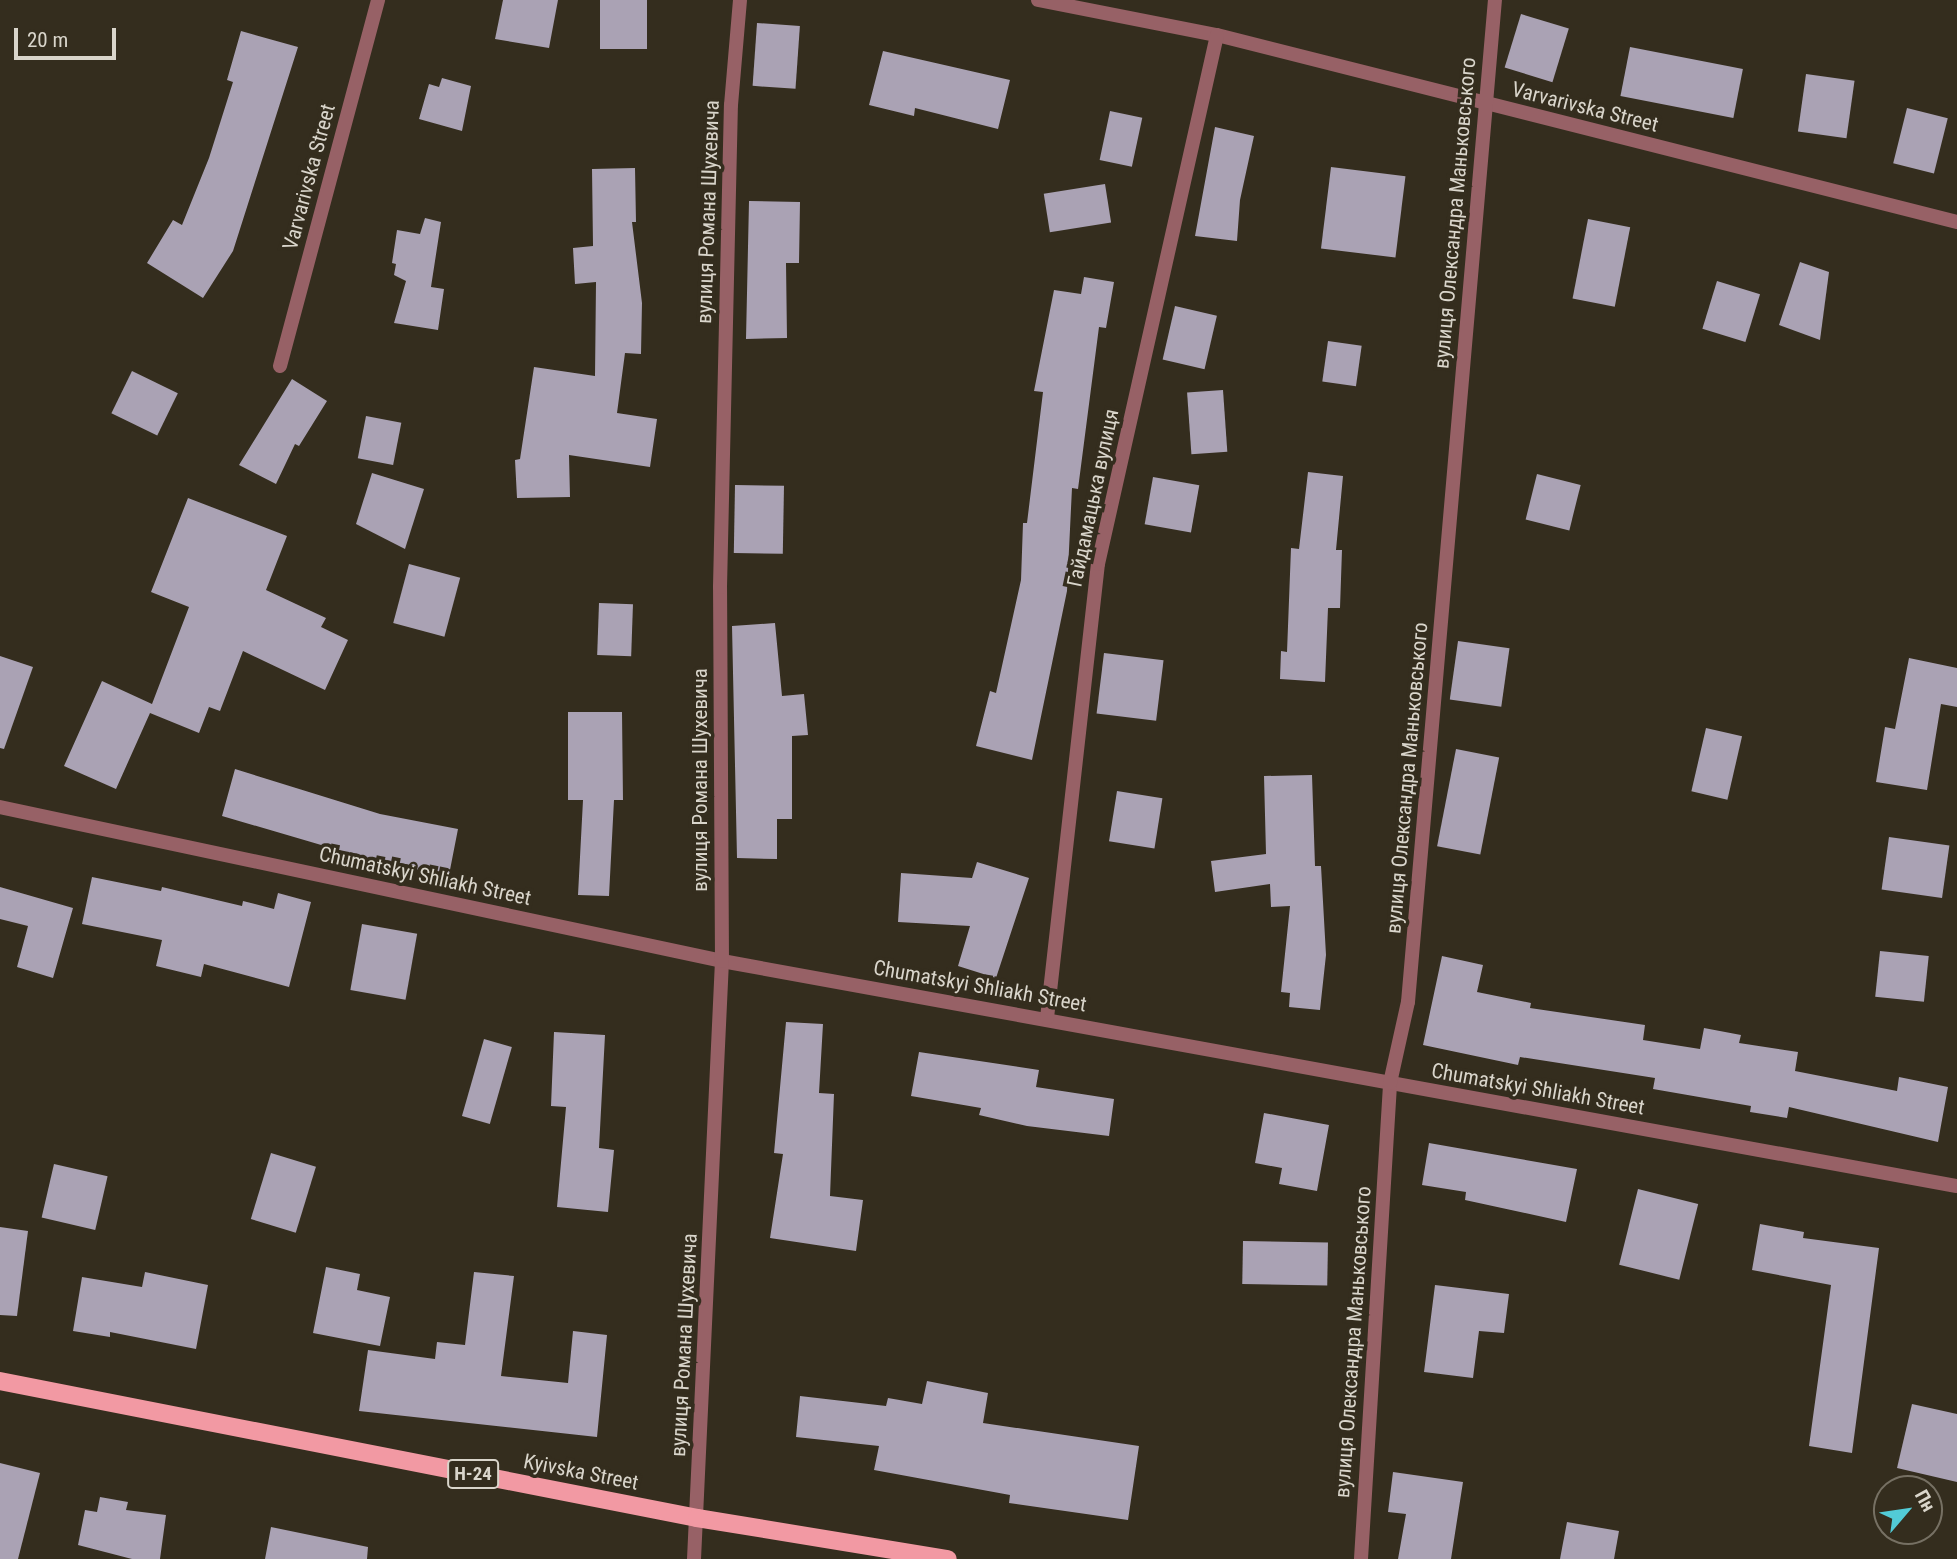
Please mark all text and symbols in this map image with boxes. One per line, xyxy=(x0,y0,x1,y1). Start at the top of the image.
scale bar xyxy=(18,14,119,58)
text: 20 m xyxy=(27,28,68,52)
street label: вулиця Олександра Маньковського xyxy=(1429,56,1481,370)
street label: Varvarivska Street xyxy=(1509,77,1661,137)
street label: вулиця Романа Шухевича xyxy=(692,100,724,324)
street label: Varvarivska Street xyxy=(277,101,341,253)
street label: Гайдамацька вулиця xyxy=(1062,407,1124,589)
street label: вулиця Олександра Маньковського xyxy=(1381,621,1433,935)
street label: вулиця Романа Шухевича xyxy=(687,668,713,892)
street label: Chumatskyi Shliakh Street xyxy=(317,841,533,911)
street label: Chumatskyi Shliakh Street xyxy=(871,955,1089,1017)
street label: Chumatskyi Shliakh Street xyxy=(1429,1058,1647,1120)
street label: вулиця Олександра Маньковського xyxy=(1330,1185,1376,1499)
street label: вулиця Романа Шухевича xyxy=(666,1233,702,1457)
street label: Kyivska Street xyxy=(521,1448,641,1496)
road number: Н-24 xyxy=(447,1458,499,1490)
north arrow xyxy=(1873,1475,1943,1545)
text: Пн xyxy=(1910,1486,1940,1515)

